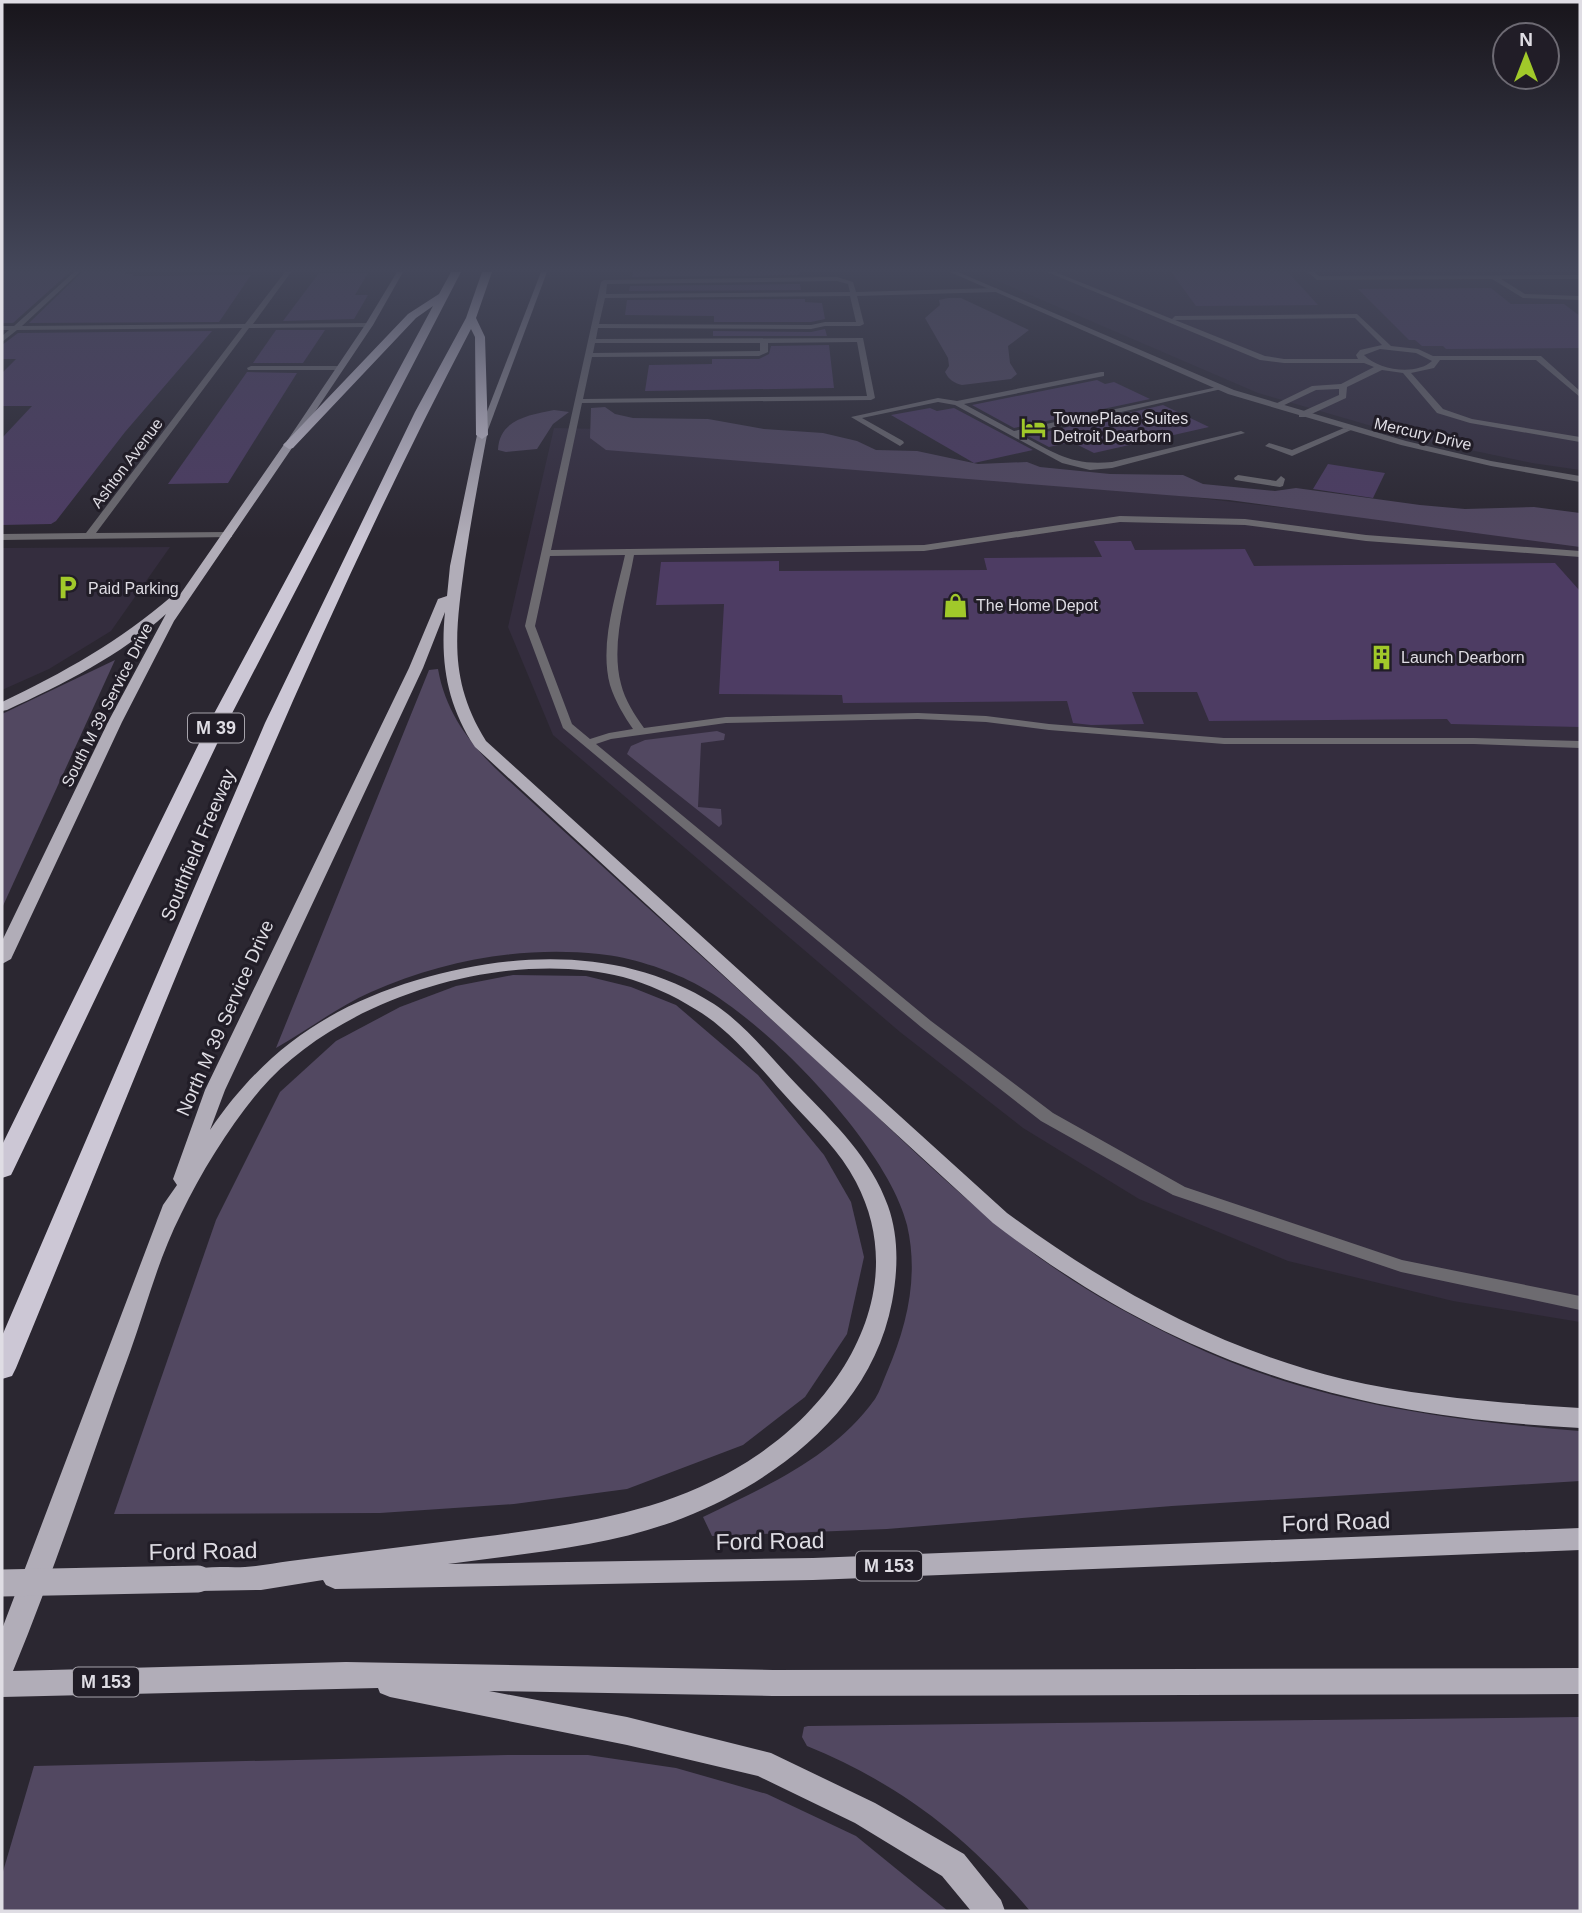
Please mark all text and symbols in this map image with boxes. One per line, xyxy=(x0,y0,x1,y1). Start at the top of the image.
north arrow xyxy=(1491,21,1561,91)
text: N xyxy=(1519,29,1533,50)
place label: TownePlace Suites Detroit Dearborn xyxy=(1053,410,1188,445)
hotel icon: TownePlace Suites Detroit Dearborn xyxy=(1019,413,1047,441)
street label: Ashton Avenue xyxy=(88,415,166,511)
street label: Mercury Drive xyxy=(1373,415,1474,454)
parking icon: Paid Parking xyxy=(54,574,82,602)
place label: Paid Parking xyxy=(88,580,179,597)
shop icon: The Home Depot xyxy=(942,591,970,619)
place label: The Home Depot xyxy=(976,597,1098,614)
street label: South M 39 Service Drive xyxy=(58,620,156,790)
building icon: Launch Dearborn xyxy=(1367,643,1395,671)
place label: Launch Dearborn xyxy=(1401,649,1525,666)
road number: M 39 xyxy=(188,714,244,742)
street label: Southfield Freeway xyxy=(157,766,240,924)
street label: North M 39 Service Drive xyxy=(172,917,278,1119)
street label: Ford Road xyxy=(1281,1507,1391,1537)
street label: Ford Road xyxy=(715,1527,825,1555)
street label: Ford Road xyxy=(148,1537,258,1565)
road number: M 153 xyxy=(856,1552,922,1581)
road number: M 153 xyxy=(73,1667,139,1696)

